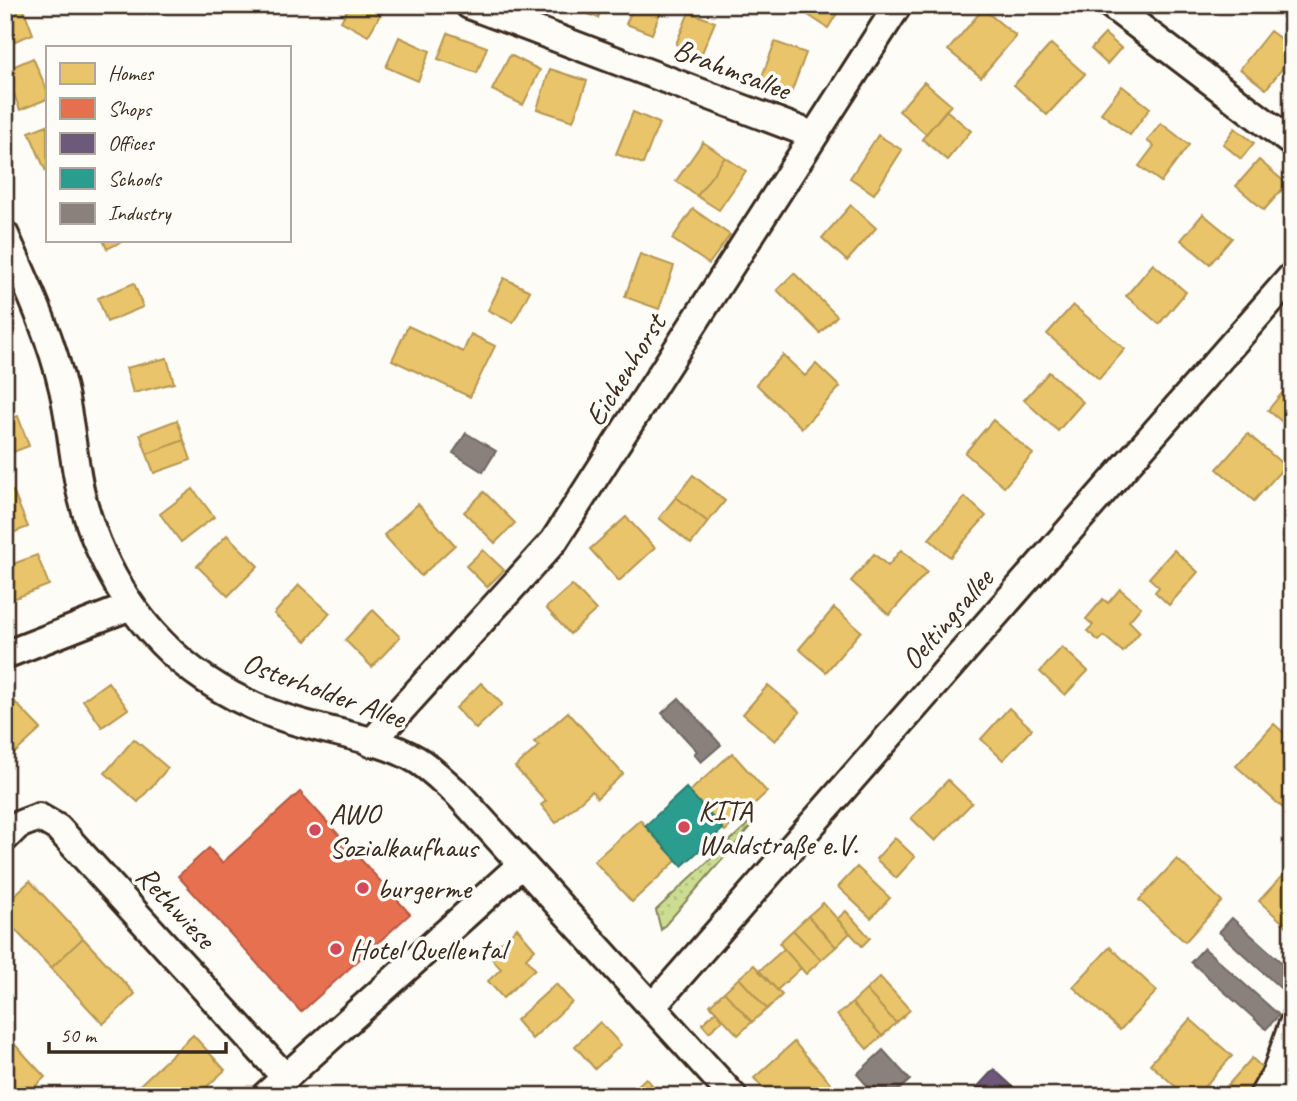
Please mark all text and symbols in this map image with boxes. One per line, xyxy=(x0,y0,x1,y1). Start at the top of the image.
street label: Brahmsallee xyxy=(668,29,798,109)
legend xyxy=(46,46,290,242)
text: Homes xyxy=(108,60,155,86)
text: Shops xyxy=(108,96,153,122)
text: Offices xyxy=(108,130,155,156)
text: Schools xyxy=(108,166,162,192)
text: Industry xyxy=(108,200,172,226)
street label: Eichenhorst xyxy=(576,305,676,433)
street label: Oeltingsallee xyxy=(893,559,1003,677)
street label: Osterholder Allee xyxy=(238,643,412,738)
place label: KITA Waldstraße e.V. xyxy=(698,791,858,863)
place label: AWO Sozialkaufhaus xyxy=(329,794,480,866)
marker: KITA Waldstraße e.V. xyxy=(676,819,692,835)
marker: AWO Sozialkaufhaus xyxy=(307,822,323,838)
street label: Rethwiese xyxy=(128,857,226,958)
place label: burgerme xyxy=(377,869,473,907)
marker: burgerme xyxy=(355,880,371,896)
place label: Hotel Quellental xyxy=(350,930,511,968)
marker: Hotel Quellental xyxy=(328,941,344,957)
scale bar xyxy=(49,1010,226,1054)
text: 50 m xyxy=(60,1022,98,1048)

